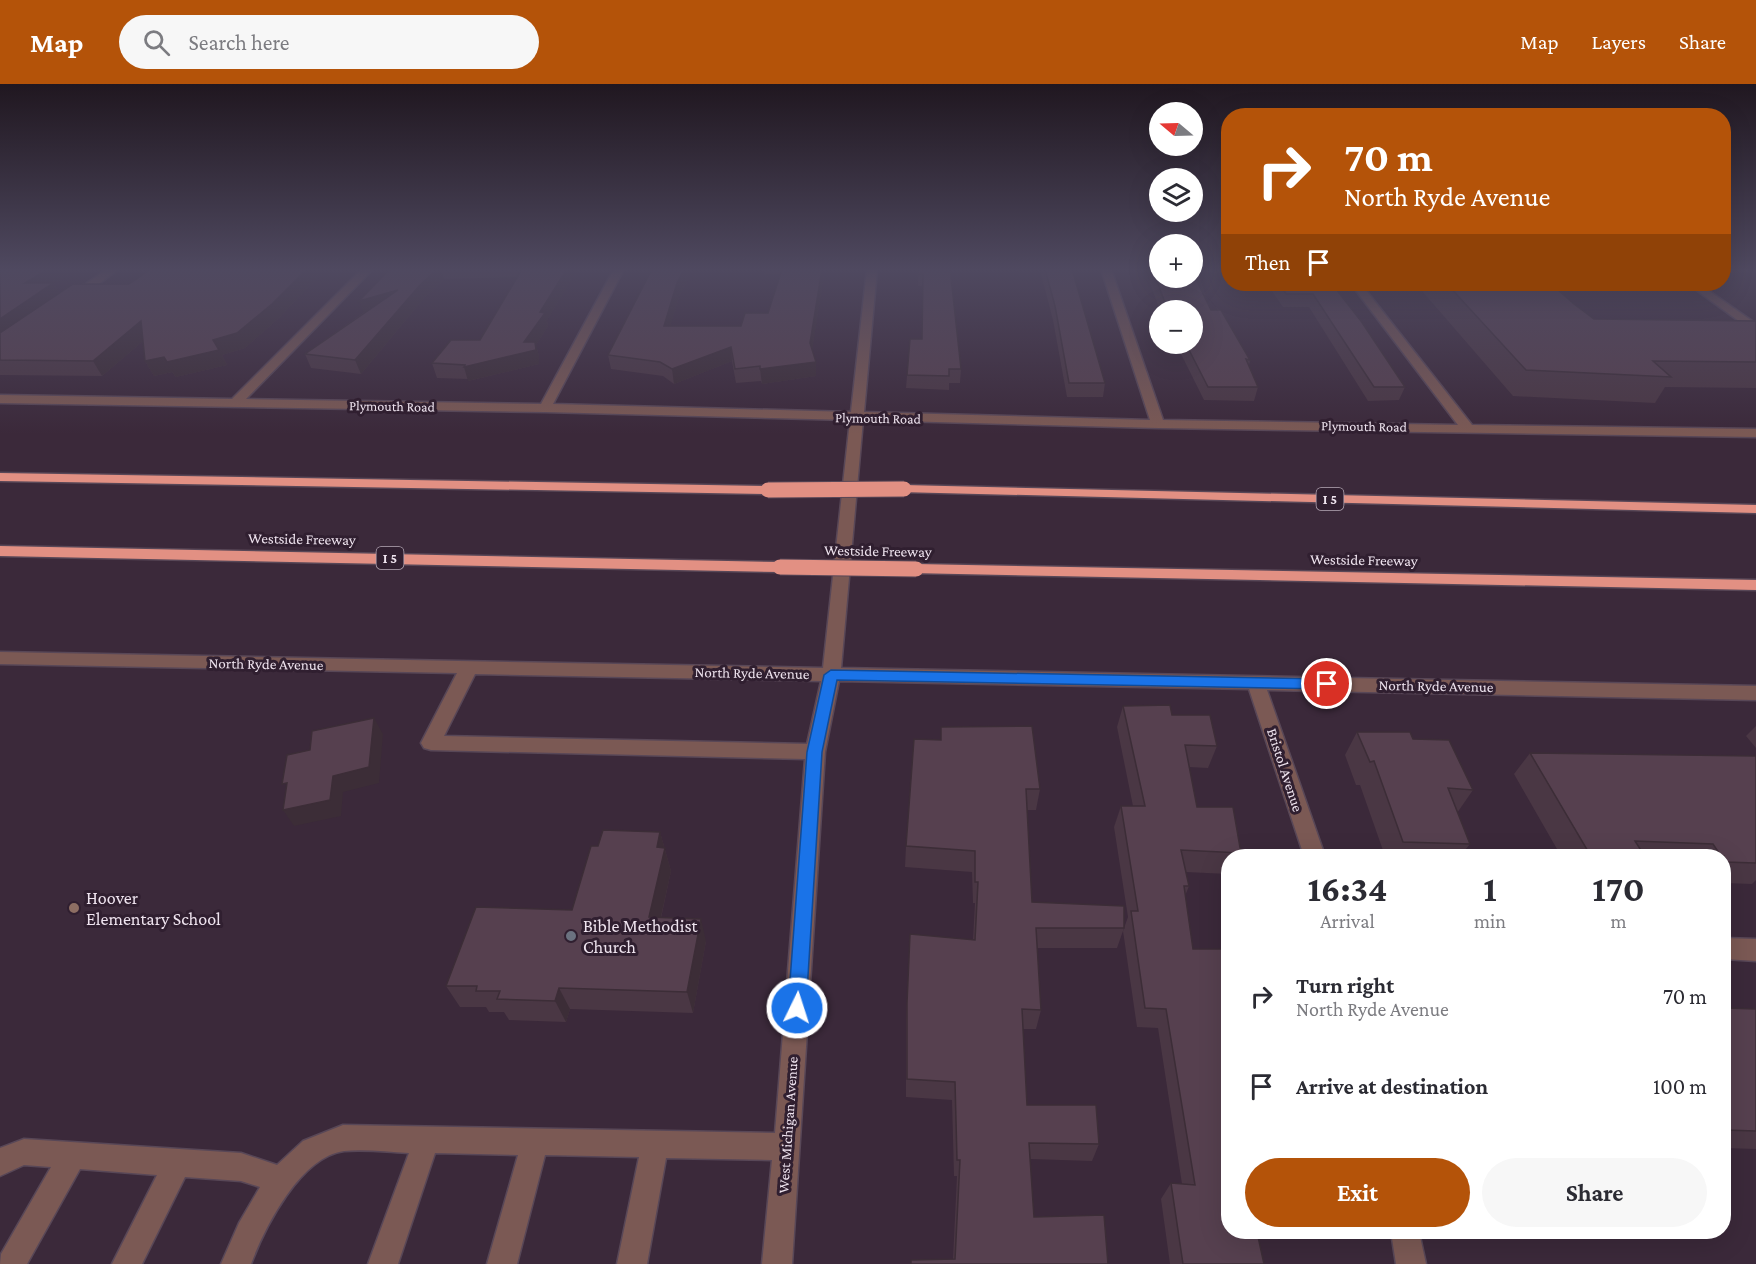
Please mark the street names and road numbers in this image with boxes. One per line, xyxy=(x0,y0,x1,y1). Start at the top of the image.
street label: Plymouth Road xyxy=(349,397,436,415)
street label: Plymouth Road xyxy=(835,409,922,427)
street label: Plymouth Road xyxy=(1321,417,1408,435)
road number: I 5 xyxy=(1316,488,1344,510)
street label: Westside Freeway xyxy=(248,530,356,549)
street label: Westside Freeway xyxy=(824,542,932,561)
road number: I 5 xyxy=(376,547,404,569)
street label: Westside Freeway xyxy=(1310,551,1418,570)
street label: North Ryde Avenue xyxy=(209,655,324,674)
street label: North Ryde Avenue xyxy=(695,664,810,683)
street label: North Ryde Avenue xyxy=(1379,677,1494,696)
street label: Bristol Avenue xyxy=(1264,726,1306,814)
street label: West Michigan Avenue xyxy=(775,1056,802,1194)

